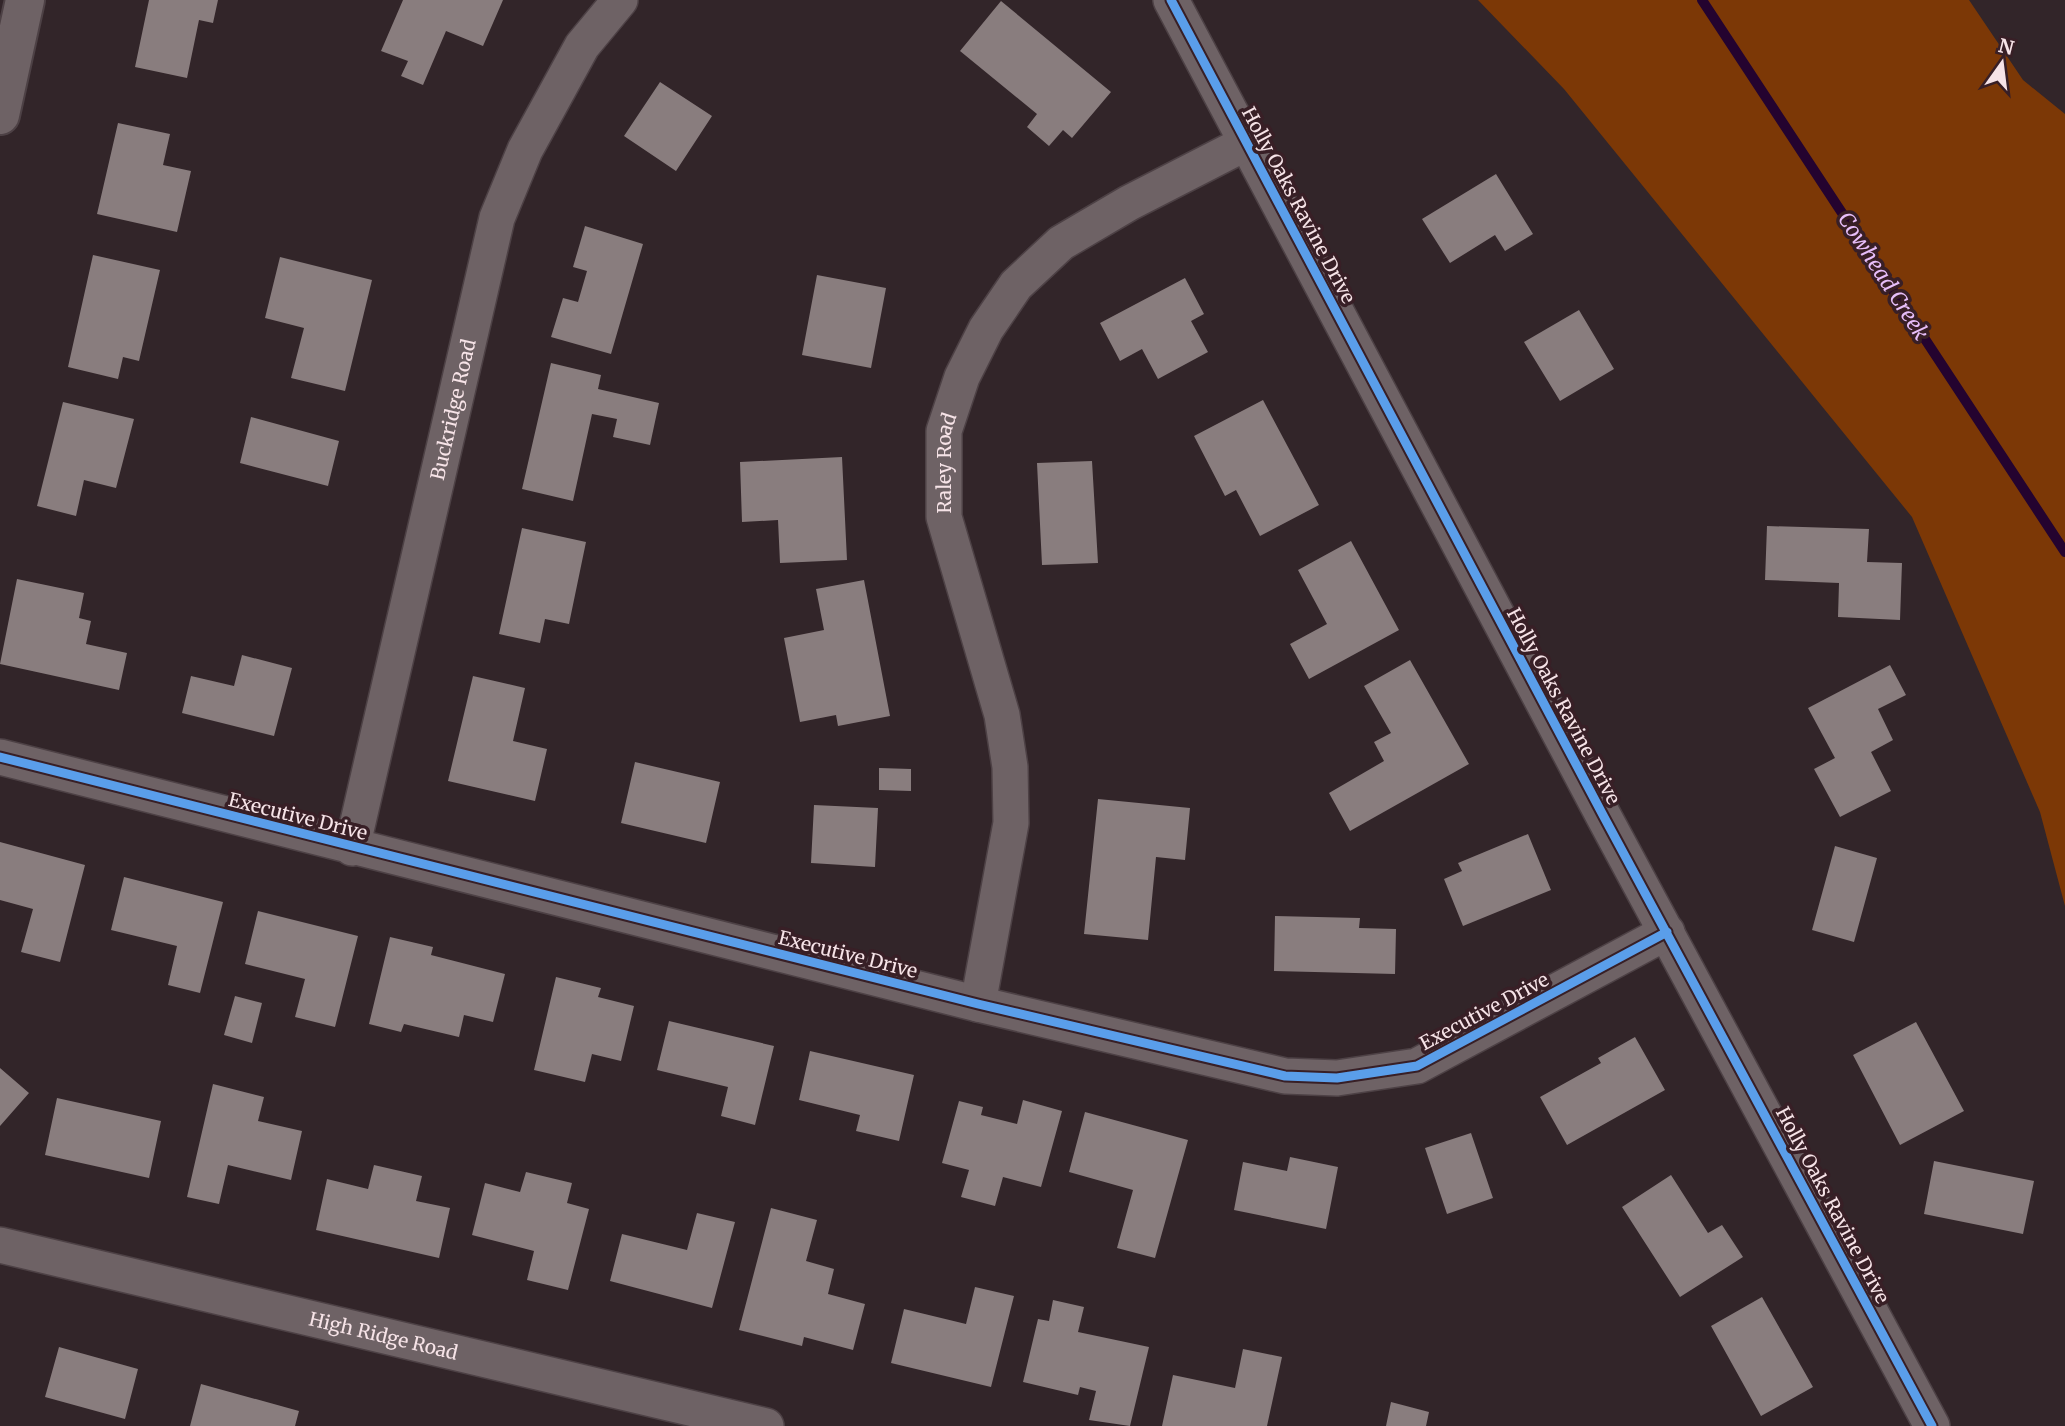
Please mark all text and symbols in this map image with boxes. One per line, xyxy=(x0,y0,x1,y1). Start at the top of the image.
north arrow xyxy=(1967,28,2037,98)
text: N xyxy=(1996,33,2016,60)
street label: Holly Oaks Ravine Drive xyxy=(1237,103,1361,307)
water label: Cowhead Creek xyxy=(1832,207,1935,345)
street label: Buckridge Road xyxy=(425,337,481,482)
street label: Raley Road xyxy=(932,410,961,514)
street label: Holly Oaks Ravine Drive xyxy=(1502,604,1626,808)
street label: Executive Drive xyxy=(226,787,370,845)
street label: Executive Drive xyxy=(776,925,920,983)
street label: Executive Drive xyxy=(1415,967,1553,1055)
street label: Holly Oaks Ravine Drive xyxy=(1771,1103,1895,1307)
street label: High Ridge Road xyxy=(307,1306,460,1365)

